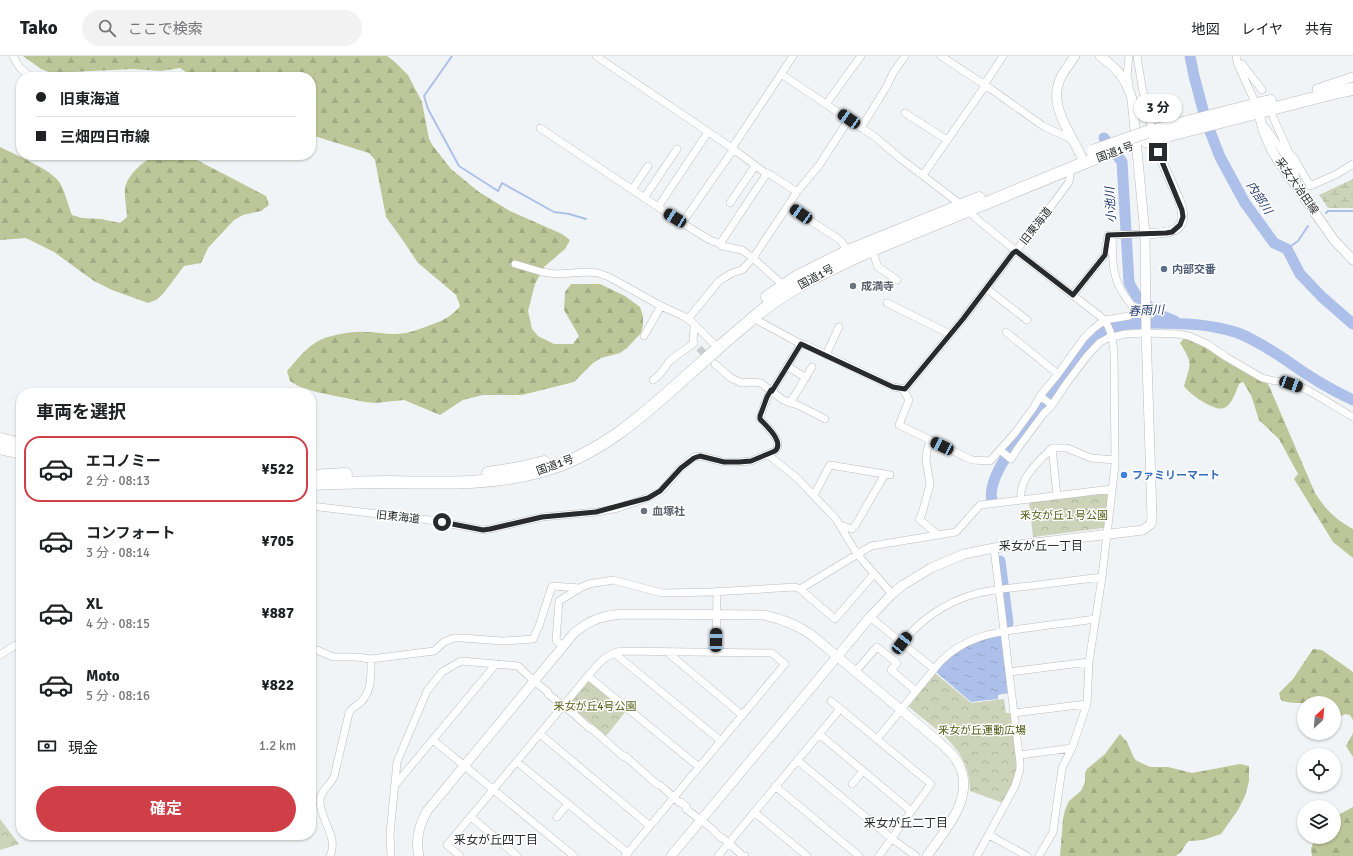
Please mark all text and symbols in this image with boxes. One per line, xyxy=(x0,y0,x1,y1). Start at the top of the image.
search box xyxy=(82,10,362,46)
text: Tako xyxy=(20,16,58,40)
icon: search xyxy=(96,17,118,39)
text: ここで検索 xyxy=(128,20,203,38)
text: 地図 xyxy=(1191,21,1219,38)
text: レイヤ xyxy=(1241,21,1283,38)
text: 共有 xyxy=(1305,21,1333,38)
text: 旧東海道 xyxy=(60,90,120,108)
callout: 3 分 xyxy=(1134,94,1182,122)
text: 3 分 xyxy=(1147,100,1169,116)
car xyxy=(836,107,862,131)
text: 三畑四日市線 xyxy=(60,128,150,146)
street label: 国道1号 xyxy=(1094,139,1136,165)
route end xyxy=(1149,143,1167,161)
street label: 采女大治田線 xyxy=(1273,155,1321,217)
water label: 内部川 xyxy=(1243,179,1276,219)
water label: 小池川 xyxy=(1102,185,1119,223)
car xyxy=(788,202,814,226)
street label: 旧東海道 xyxy=(1017,205,1055,247)
car xyxy=(662,207,688,229)
street label: 国道1号 xyxy=(796,262,836,292)
place label: 内部交番 xyxy=(1172,263,1216,276)
marker: 内部交番 xyxy=(1159,264,1169,274)
place label: 成満寺 xyxy=(861,280,894,293)
marker: 成満寺 xyxy=(848,281,858,291)
water label: 春雨川 xyxy=(1128,302,1166,319)
car xyxy=(1278,374,1304,394)
text: 車両を選択 xyxy=(36,401,126,423)
car xyxy=(929,435,955,457)
icon: car xyxy=(38,451,74,487)
text: エコノミー xyxy=(86,452,161,470)
street label: 国道1号 xyxy=(534,452,576,478)
text: ¥522 xyxy=(262,460,294,478)
place label: ファミリーマート xyxy=(1132,469,1220,482)
marker: ファミリーマート xyxy=(1119,470,1129,480)
text: 2 分 · 08:13 xyxy=(86,473,150,489)
place label: 血塚社 xyxy=(652,505,685,518)
marker: 血塚社 xyxy=(639,506,649,516)
street label: 旧東海道 xyxy=(375,508,421,526)
park label: 釆女が丘１号公園 xyxy=(1020,509,1108,522)
route start xyxy=(433,513,451,531)
icon: car xyxy=(38,523,74,559)
text: コンフォート xyxy=(86,524,176,542)
text: ¥705 xyxy=(262,532,294,550)
district label: 釆女が丘一丁目 xyxy=(999,539,1083,554)
text: 3 分 · 08:14 xyxy=(86,545,150,561)
icon: car xyxy=(38,595,74,631)
text: XL xyxy=(86,595,103,613)
text: ¥887 xyxy=(262,604,294,622)
text: 4 分 · 08:15 xyxy=(86,616,150,632)
car xyxy=(710,628,722,652)
car xyxy=(890,630,914,656)
icon: car xyxy=(38,667,74,703)
text: Moto xyxy=(86,667,120,685)
text: ¥822 xyxy=(262,676,294,694)
text: 5 分 · 08:16 xyxy=(86,688,150,704)
north arrow xyxy=(1297,696,1341,740)
map controls xyxy=(1297,696,1341,844)
park label: 釆女が丘4号公園 xyxy=(554,700,636,713)
park label: 釆女が丘運動広場 xyxy=(938,724,1026,737)
icon: cash xyxy=(36,735,58,757)
text: 1.2 km xyxy=(259,738,296,754)
text: 現金 xyxy=(68,739,98,757)
button: locate xyxy=(1297,748,1341,792)
button: 確定 xyxy=(36,786,296,832)
button: layers xyxy=(1297,800,1341,844)
district label: 釆女が丘二丁目 xyxy=(864,816,948,831)
district label: 釆女が丘四丁目 xyxy=(454,833,538,848)

